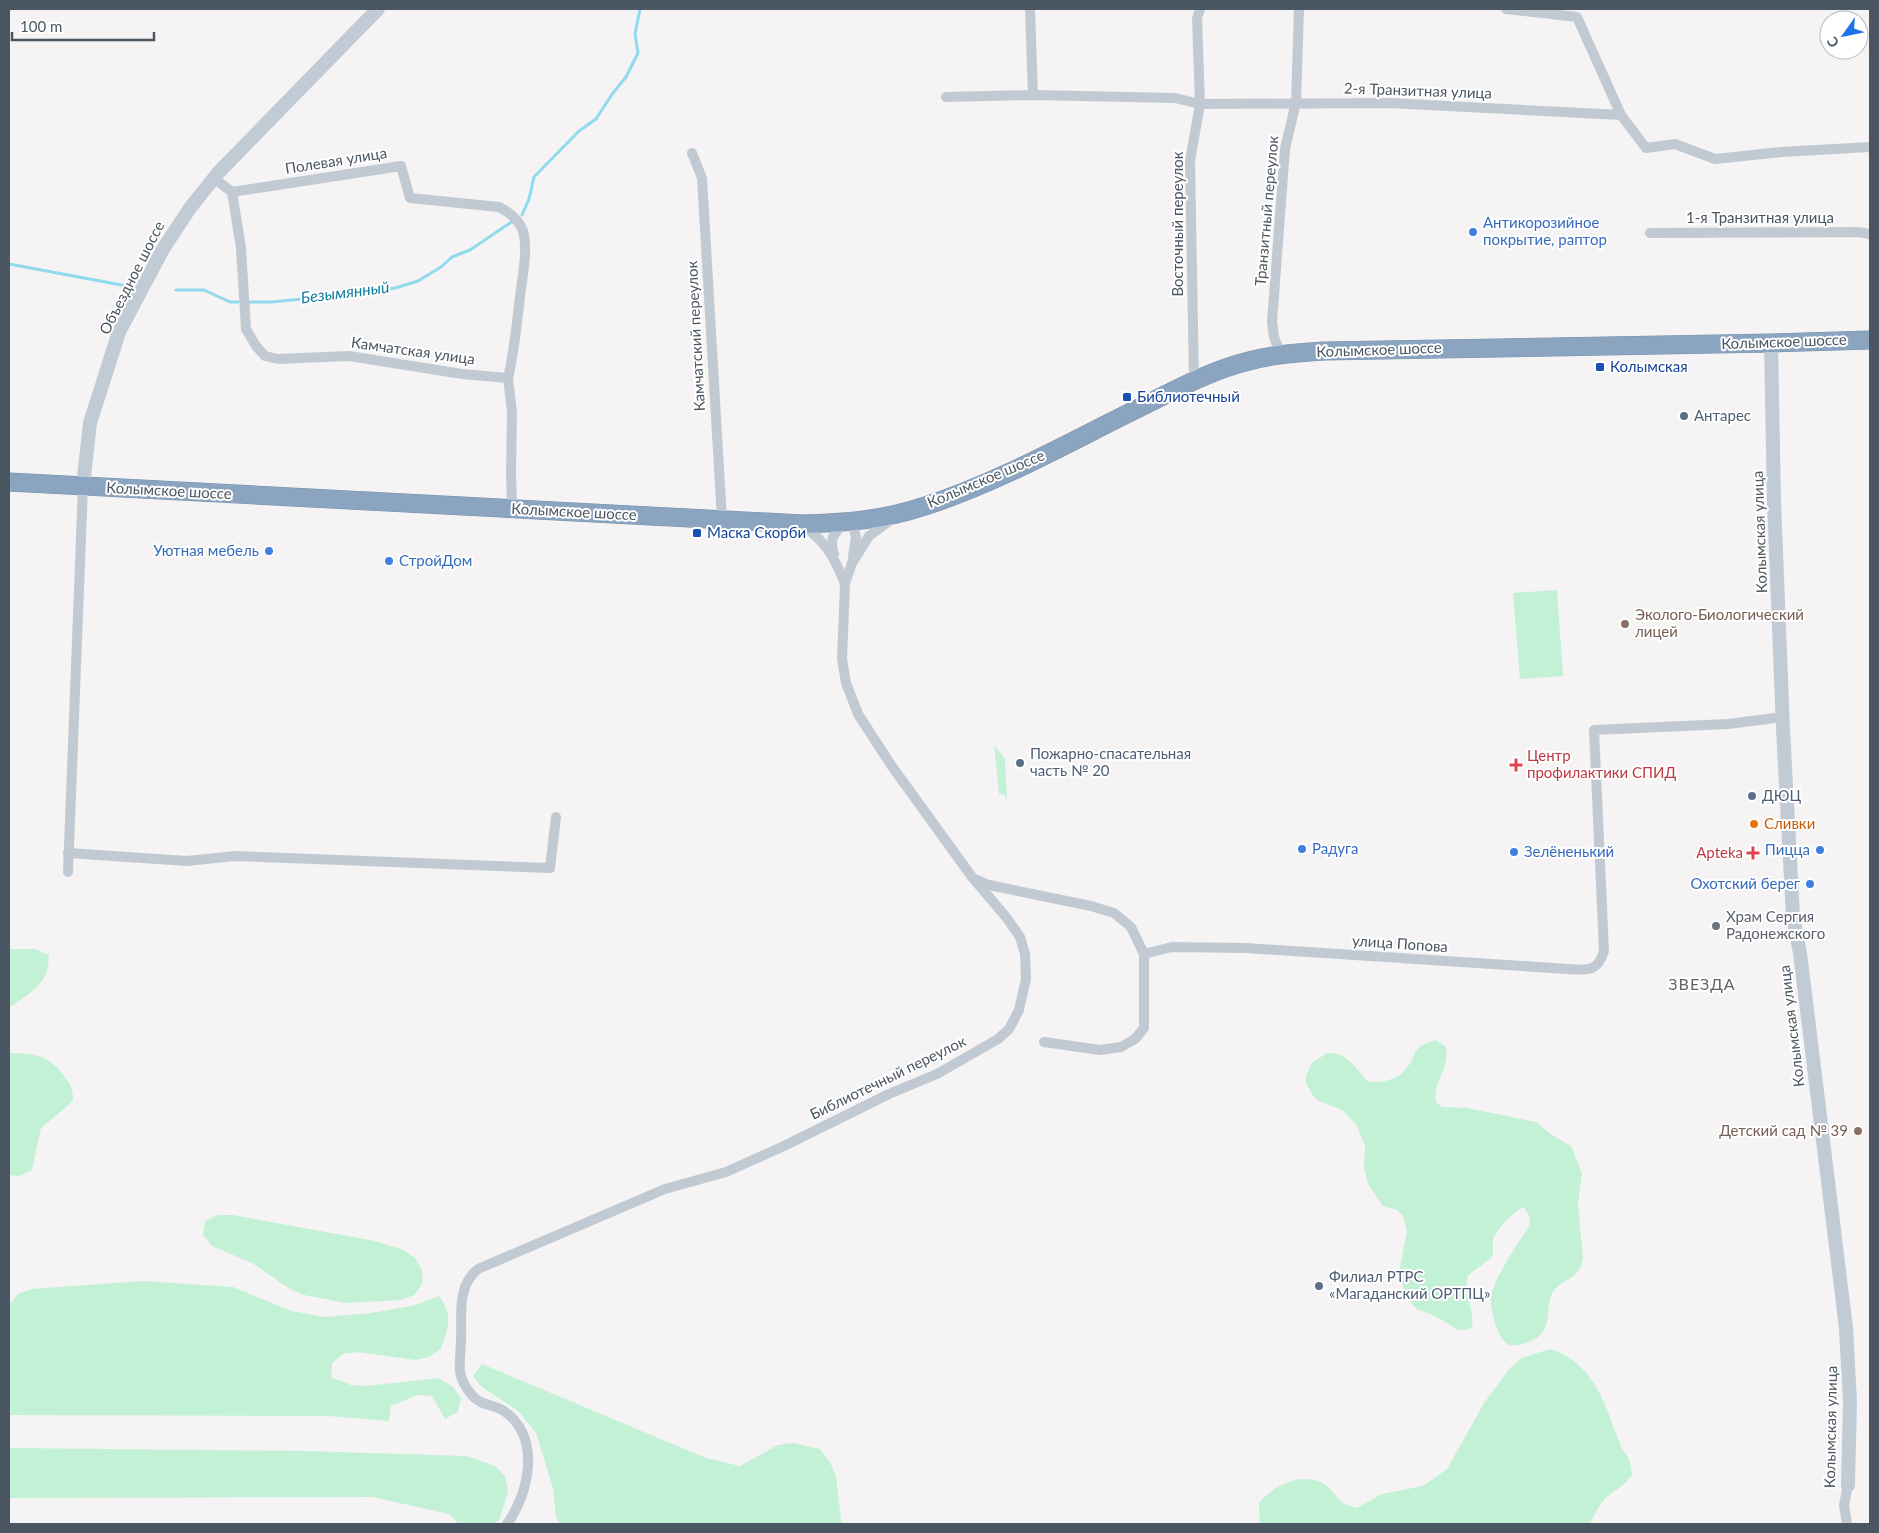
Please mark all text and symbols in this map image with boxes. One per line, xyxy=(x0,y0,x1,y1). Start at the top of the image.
scale bar xyxy=(12,10,155,42)
north arrow xyxy=(1819,10,1869,60)
text: 100 m xyxy=(20,17,62,35)
text: С xyxy=(1823,33,1842,51)
street label: 2-я Транзитная улица xyxy=(1344,78,1492,102)
street label: Транзитный переулок xyxy=(1250,135,1282,287)
street label: Полевая улица xyxy=(284,143,388,177)
street label: Восточный переулок xyxy=(1168,151,1186,297)
street label: 1-я Транзитная улица xyxy=(1686,208,1834,226)
place label: Антикорозийное покрытие, раптор xyxy=(1483,213,1607,248)
street label: Объездное шоссе xyxy=(95,218,167,337)
marker: Антикорозийное покрытие, раптор xyxy=(1467,226,1479,238)
street label: Камчатский переулок xyxy=(682,260,708,412)
water label: Безымянный xyxy=(300,277,390,306)
street label: Колымское шоссе xyxy=(1721,330,1847,352)
street label: Камчатская улица xyxy=(350,332,476,368)
street label: Колымское шоссе xyxy=(1316,338,1442,360)
place label: Колымская xyxy=(1610,357,1688,375)
marker: Колымская xyxy=(1594,361,1606,373)
place label: Библиотечный xyxy=(1137,387,1240,405)
marker: Библиотечный xyxy=(1121,391,1133,403)
place label: Антарес xyxy=(1694,406,1751,424)
marker: Антарес xyxy=(1678,410,1690,422)
street label: Колымское шоссе xyxy=(924,445,1047,511)
street label: Колымская улица xyxy=(1748,470,1770,594)
street label: Колымское шоссе xyxy=(106,478,232,502)
street label: Колымское шоссе xyxy=(511,499,637,523)
place label: Маска Скорби xyxy=(707,523,806,541)
marker: Маска Скорби xyxy=(691,527,703,539)
place label: Уютная мебель xyxy=(153,541,259,559)
marker: Уютная мебель xyxy=(263,545,275,557)
place label: СтройДом xyxy=(399,551,472,569)
marker: СтройДом xyxy=(383,555,395,567)
place label: Эколого-Биологический лицей xyxy=(1635,605,1804,640)
marker: Эколого-Биологический лицей xyxy=(1619,618,1631,630)
place label: Пожарно-спасательная часть № 20 xyxy=(1030,744,1191,779)
place label: Центр профилактики СПИД xyxy=(1527,746,1677,781)
marker: Пожарно-спасательная часть № 20 xyxy=(1014,757,1026,769)
marker: Центр профилактики СПИД xyxy=(1509,758,1523,772)
place label: ДЮЦ xyxy=(1762,786,1801,804)
marker: ДЮЦ xyxy=(1746,790,1758,802)
place label: Сливки xyxy=(1764,814,1815,832)
marker: Сливки xyxy=(1748,818,1760,830)
place label: Радуга xyxy=(1312,839,1358,857)
place label: Пицца xyxy=(1765,840,1810,858)
place label: Зелёненький xyxy=(1524,842,1614,860)
marker: Радуга xyxy=(1296,843,1308,855)
place label: Apteka xyxy=(1696,843,1743,861)
marker: Пицца xyxy=(1814,844,1826,856)
marker: Зелёненький xyxy=(1508,846,1520,858)
marker: Apteka xyxy=(1747,847,1759,859)
place label: Охотский берег xyxy=(1690,874,1800,892)
marker: Охотский берег xyxy=(1804,878,1816,890)
place label: Храм Сергия Радонежского xyxy=(1726,907,1825,942)
marker: Храм Сергия Радонежского xyxy=(1710,920,1722,932)
street label: улица Попова xyxy=(1352,931,1449,955)
street label: Колымская улица xyxy=(1775,964,1807,1088)
district label: ЗВЕЗДА xyxy=(1668,974,1736,993)
street label: Библиотечный переулок xyxy=(807,1031,969,1123)
place label: Детский сад № 39 xyxy=(1719,1121,1848,1139)
marker: Детский сад № 39 xyxy=(1852,1125,1864,1137)
place label: Филиал РТРС «Магаданский ОРТПЦ» xyxy=(1329,1267,1490,1302)
marker: Филиал РТРС «Магаданский ОРТПЦ» xyxy=(1313,1280,1325,1292)
street label: Колымская улица xyxy=(1820,1366,1840,1488)

